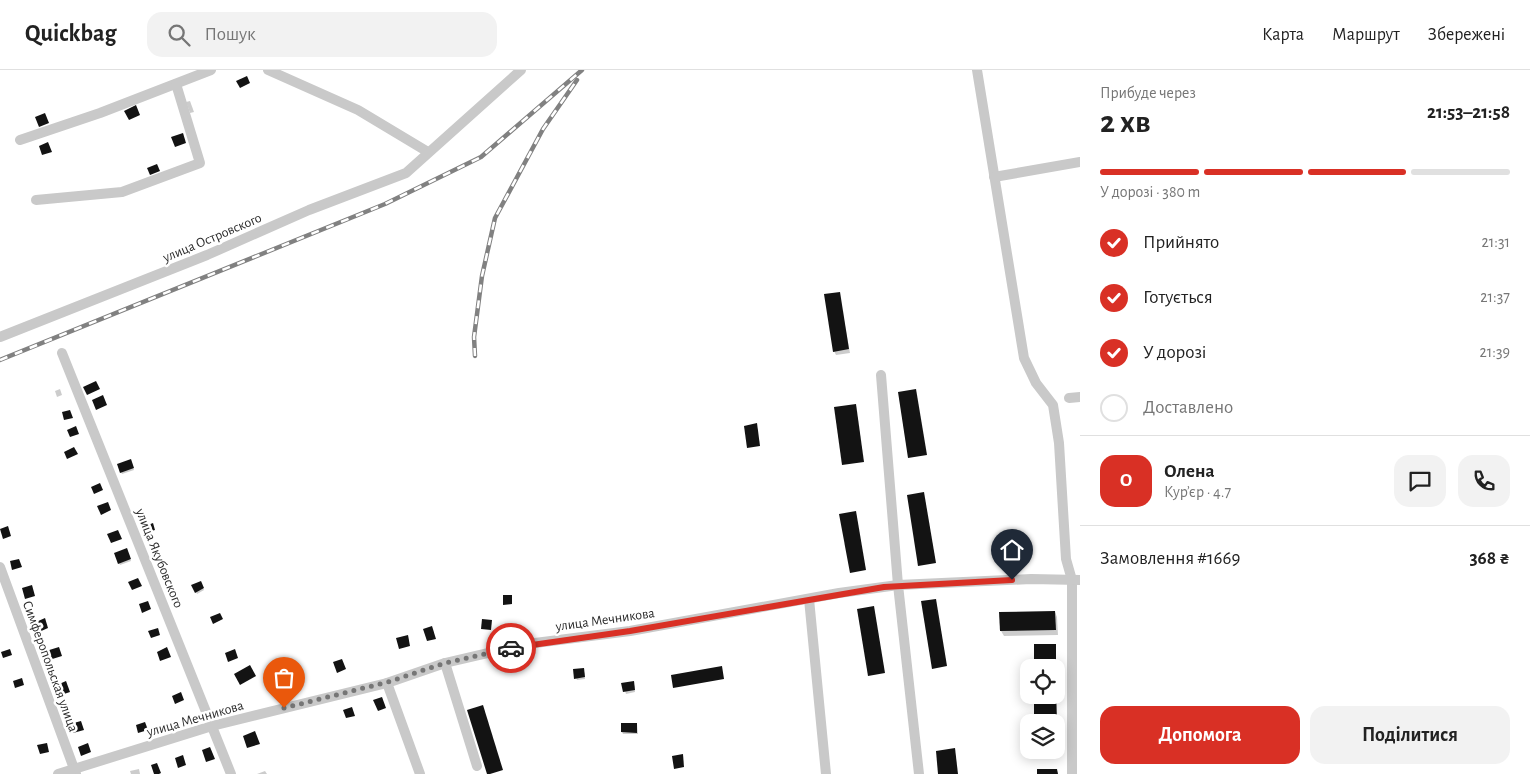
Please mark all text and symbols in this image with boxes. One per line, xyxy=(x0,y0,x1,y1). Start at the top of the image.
search box xyxy=(147,12,497,57)
icon: search xyxy=(165,21,193,49)
text: Quickbag xyxy=(25,22,117,46)
text: Пошук xyxy=(205,25,256,44)
text: Карта xyxy=(1262,26,1304,44)
text: Маршрут xyxy=(1332,26,1400,44)
text: Збережені xyxy=(1428,26,1505,44)
text: Прибуде через xyxy=(1100,85,1196,101)
text: 21:53–21:58 xyxy=(1427,103,1510,122)
text: 2 хв xyxy=(1100,106,1150,138)
text: У дорозі · 380 m xyxy=(1100,184,1200,200)
street label: улица Островского xyxy=(160,211,264,265)
icon: check xyxy=(1100,229,1128,257)
text: Прийнято xyxy=(1143,233,1219,252)
text: 21:31 xyxy=(1481,234,1510,250)
icon: check xyxy=(1100,284,1128,312)
text: Готується xyxy=(1143,288,1213,307)
text: 21:37 xyxy=(1480,289,1510,305)
icon: check xyxy=(1100,339,1128,367)
text: У дорозі xyxy=(1143,343,1206,362)
text: 21:39 xyxy=(1479,344,1510,360)
text: Доставлено xyxy=(1143,398,1233,417)
button: chat xyxy=(1394,455,1446,507)
button: phone xyxy=(1458,455,1510,507)
text: Олена xyxy=(1164,462,1214,481)
text: О xyxy=(1120,471,1132,490)
text: Кур’єр · 4.7 xyxy=(1164,484,1231,500)
street label: улица Якубовского xyxy=(132,506,185,610)
pin xyxy=(991,529,1033,580)
icon: home xyxy=(998,536,1026,564)
text: Замовлення #1669 xyxy=(1100,549,1240,568)
text: 368 ₴ xyxy=(1469,549,1510,568)
street label: Симферопольская улица xyxy=(20,599,81,734)
street label: улица Мечникова xyxy=(554,606,656,634)
courier xyxy=(486,623,536,673)
icon: car xyxy=(497,634,525,662)
pin xyxy=(263,657,305,708)
map controls xyxy=(1020,659,1065,759)
button: locate xyxy=(1020,659,1065,704)
icon: bag xyxy=(270,664,298,692)
street label: улица Мечникова xyxy=(144,698,246,740)
button: Допомога xyxy=(1100,706,1300,764)
button: Поділитися xyxy=(1310,706,1510,764)
button: layers xyxy=(1020,714,1065,759)

